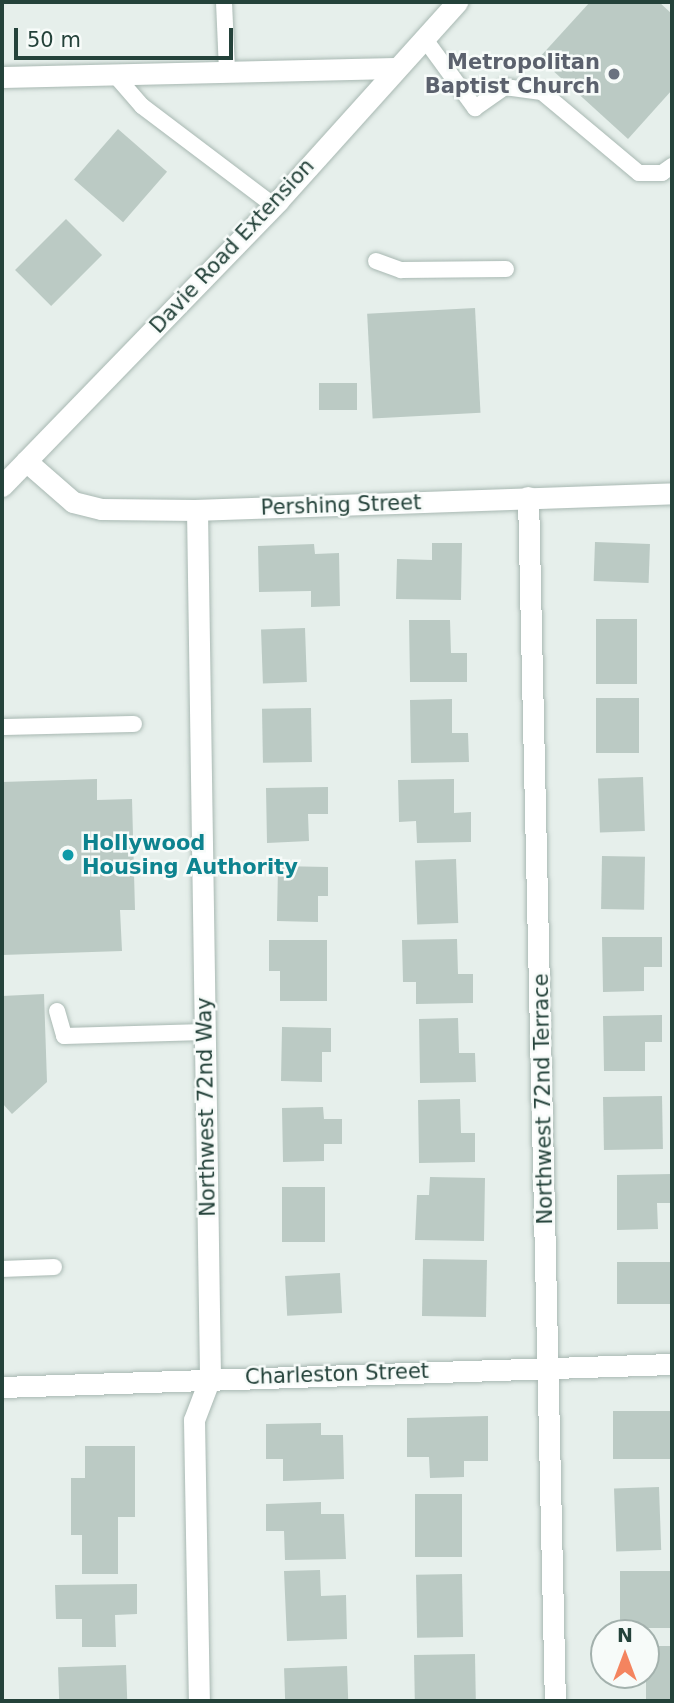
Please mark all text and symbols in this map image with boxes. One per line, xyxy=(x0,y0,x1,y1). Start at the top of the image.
scale bar xyxy=(18,14,236,58)
text: 50 m xyxy=(27,28,81,52)
place label: Metropolitan Baptist Church xyxy=(425,49,600,99)
marker: Metropolitan Baptist Church xyxy=(606,66,622,82)
street label: Davie Road Extension xyxy=(145,154,319,338)
street label: Pershing Street xyxy=(260,490,422,520)
place label: Hollywood Housing Authority xyxy=(82,830,298,880)
marker: Hollywood Housing Authority xyxy=(60,847,76,863)
street label: Northwest 72nd Terrace xyxy=(528,973,558,1225)
street label: Northwest 72nd Way xyxy=(191,997,221,1217)
street label: Charleston Street xyxy=(245,1358,429,1390)
north arrow xyxy=(590,1619,660,1689)
text: N xyxy=(617,1624,633,1646)

